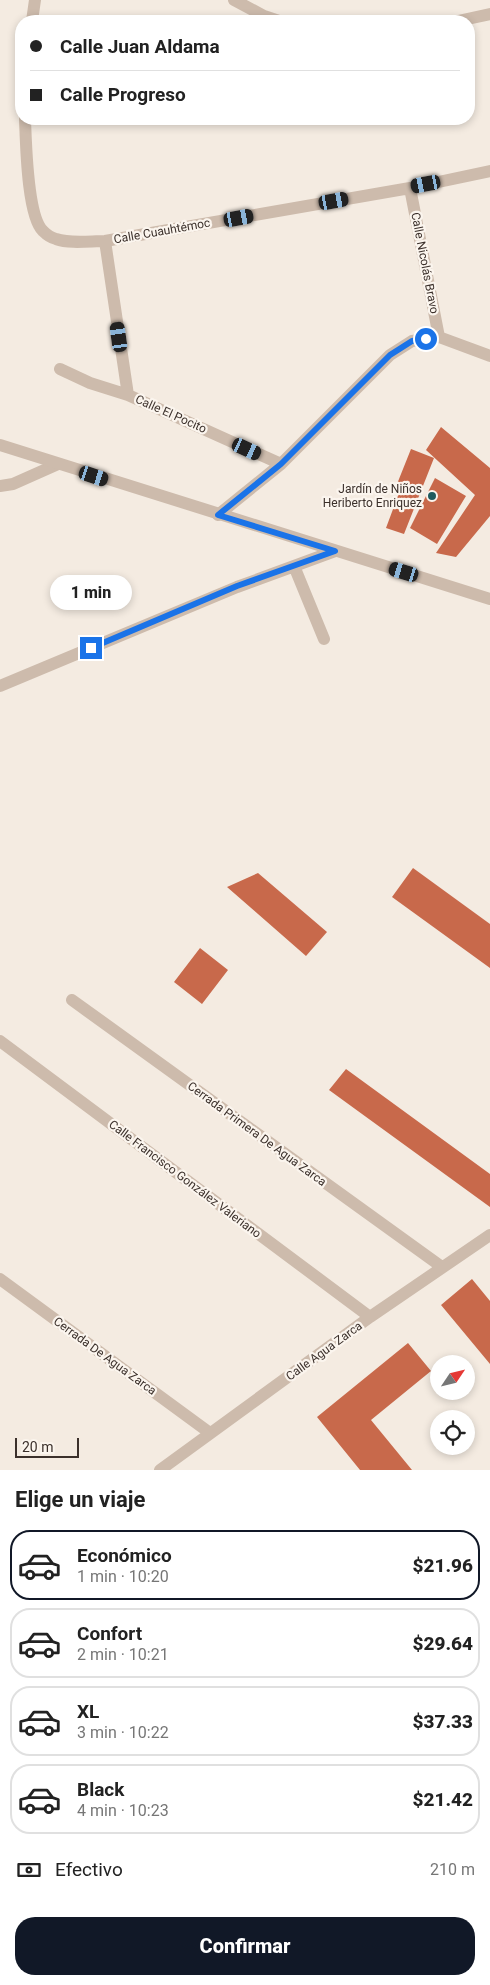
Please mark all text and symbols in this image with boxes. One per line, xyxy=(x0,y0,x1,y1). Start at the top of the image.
text: Calle Juan Aldama xyxy=(60,35,220,58)
text: Calle Progreso xyxy=(60,83,186,106)
car xyxy=(409,174,442,194)
car xyxy=(317,191,350,211)
car xyxy=(222,208,255,228)
street label: Calle Nicolás Bravo xyxy=(408,211,442,315)
street label: Calle Cuauhtémoc xyxy=(113,216,211,246)
car xyxy=(109,321,128,353)
route start xyxy=(415,328,437,350)
street label: Calle El Pocito xyxy=(133,392,209,436)
car xyxy=(230,436,263,462)
car xyxy=(77,464,110,488)
place label: Jardín de Niños Heriberto Enriquez xyxy=(323,482,422,510)
marker: Jardín de Niños Heriberto Enriquez xyxy=(426,490,438,502)
car xyxy=(387,560,420,584)
callout: 1 min xyxy=(50,576,132,610)
text: 1 min xyxy=(71,583,111,602)
route end xyxy=(80,637,102,659)
street label: Cerrada Primera De Agua Zarca xyxy=(185,1079,329,1189)
street label: Calle Francisco González Valeriano xyxy=(106,1117,264,1241)
street label: Cerrada De Agua Zarca xyxy=(51,1314,159,1398)
street label: Calle Agua Zarca xyxy=(283,1319,365,1383)
north arrow xyxy=(430,1355,475,1400)
map controls xyxy=(430,1355,475,1455)
button: locate xyxy=(430,1410,475,1455)
scale bar xyxy=(15,1435,79,1458)
text: 20 m xyxy=(22,1439,54,1455)
text: Elige un viaje xyxy=(15,1487,145,1512)
icon: car xyxy=(17,1543,62,1588)
text: Económico xyxy=(77,1544,172,1567)
text: $21.96 xyxy=(413,1554,473,1577)
text: 1 min · 10:20 xyxy=(77,1567,169,1586)
icon: car xyxy=(17,1621,62,1666)
text: Confort xyxy=(77,1622,142,1645)
text: $29.64 xyxy=(413,1632,473,1655)
text: 2 min · 10:21 xyxy=(77,1645,169,1664)
icon: car xyxy=(17,1699,62,1744)
text: XL xyxy=(77,1700,99,1723)
text: $37.33 xyxy=(413,1710,473,1733)
text: 3 min · 10:22 xyxy=(77,1723,169,1742)
icon: car xyxy=(17,1777,62,1822)
text: Black xyxy=(77,1778,124,1801)
text: $21.42 xyxy=(413,1788,473,1811)
text: 4 min · 10:23 xyxy=(77,1801,169,1820)
icon: cash xyxy=(15,1856,43,1884)
text: Efectivo xyxy=(55,1858,123,1881)
text: 210 m xyxy=(430,1860,475,1879)
button: Confirmar xyxy=(15,1917,475,1975)

